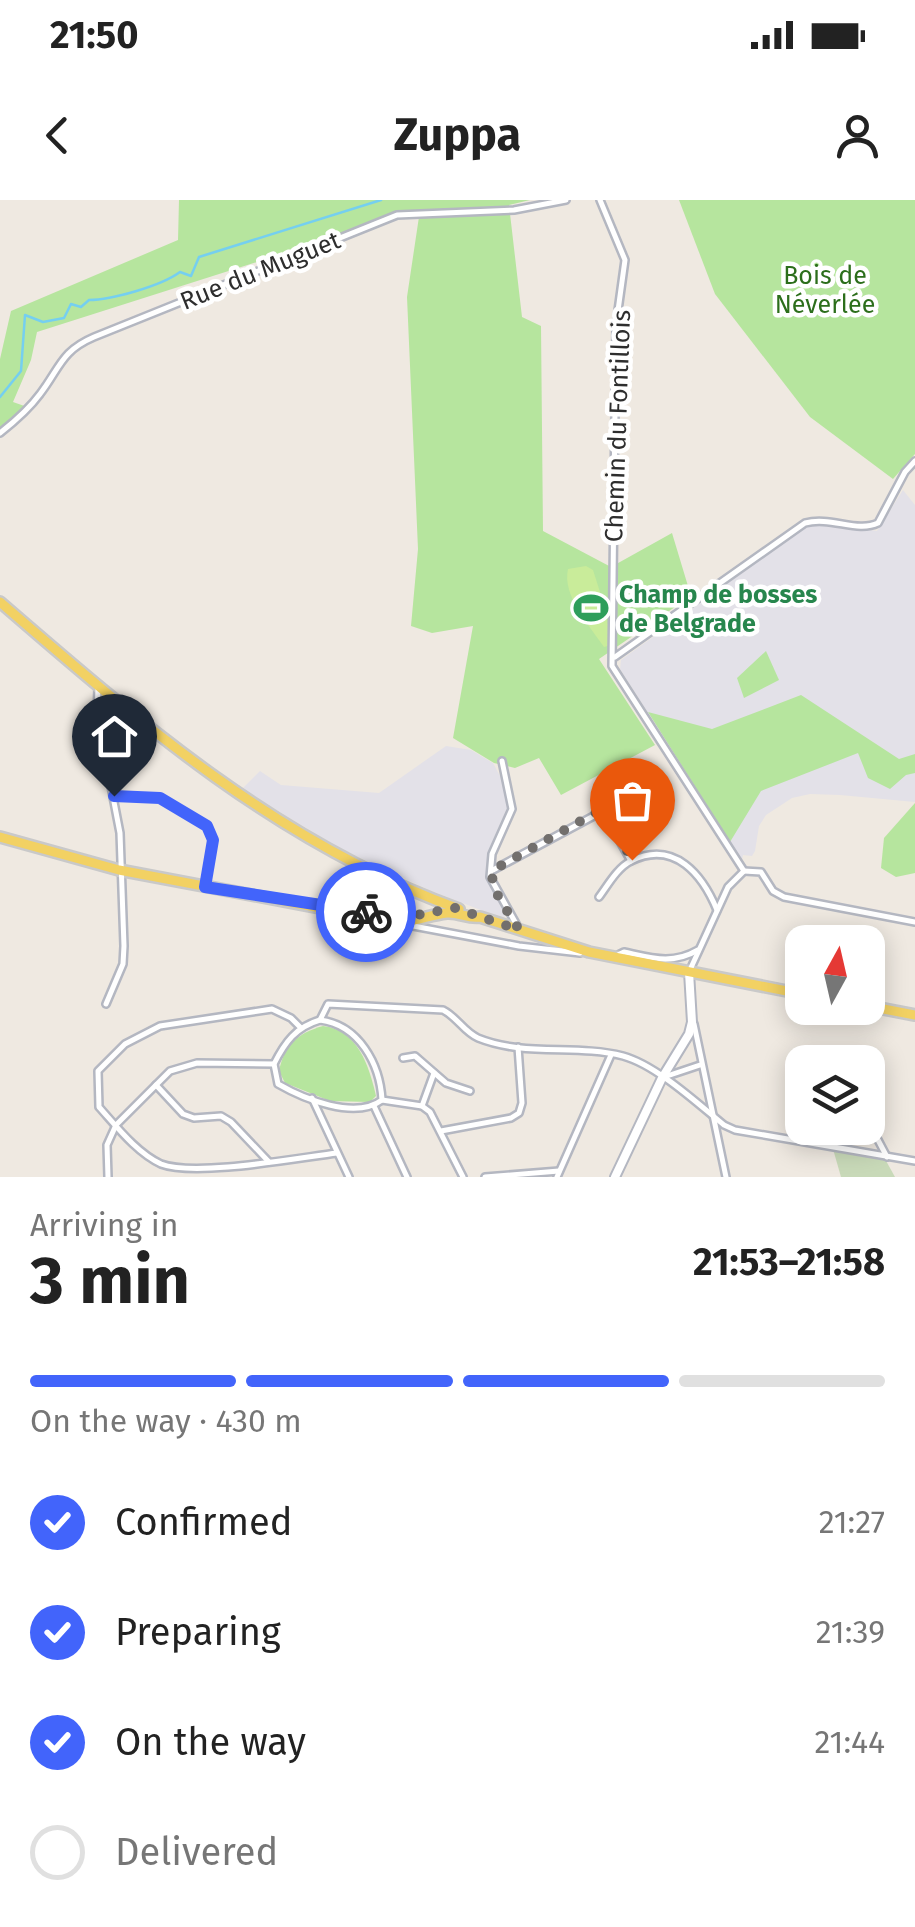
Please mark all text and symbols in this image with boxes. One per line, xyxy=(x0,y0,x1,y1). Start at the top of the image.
text: 21:50 xyxy=(50,12,138,58)
icon: back xyxy=(30,108,85,163)
text: Zuppa xyxy=(394,108,521,162)
icon: person xyxy=(830,108,885,163)
street label: Rue du Muguet xyxy=(176,225,346,317)
park label: Bois de Néverlée xyxy=(775,261,875,320)
street label: Chemin du Fontillois xyxy=(599,309,637,543)
place label: Champ de bosses de Belgrade xyxy=(619,580,817,639)
sports icon: Champ de bosses de Belgrade xyxy=(572,589,610,627)
pin xyxy=(72,694,157,797)
icon: home xyxy=(87,709,142,764)
pin xyxy=(590,758,675,861)
icon: bag xyxy=(605,773,660,828)
courier xyxy=(316,862,416,962)
icon: bike xyxy=(339,885,394,940)
north arrow xyxy=(785,925,885,1025)
map controls xyxy=(785,925,885,1145)
button: layers xyxy=(785,1045,885,1145)
text: Arriving in xyxy=(30,1206,178,1244)
text: 21:53–21:58 xyxy=(693,1239,885,1285)
text: 3 min xyxy=(30,1242,190,1320)
text: On the way · 430 m xyxy=(30,1402,302,1440)
icon: check xyxy=(30,1495,85,1550)
text: Confirmed xyxy=(115,1499,293,1545)
text: 21:27 xyxy=(819,1503,885,1541)
icon: check xyxy=(30,1605,85,1660)
text: Preparing xyxy=(115,1609,281,1655)
text: 21:39 xyxy=(816,1613,885,1651)
icon: check xyxy=(30,1715,85,1770)
text: On the way xyxy=(115,1719,306,1765)
text: 21:44 xyxy=(815,1723,885,1761)
text: Delivered xyxy=(115,1829,278,1875)

